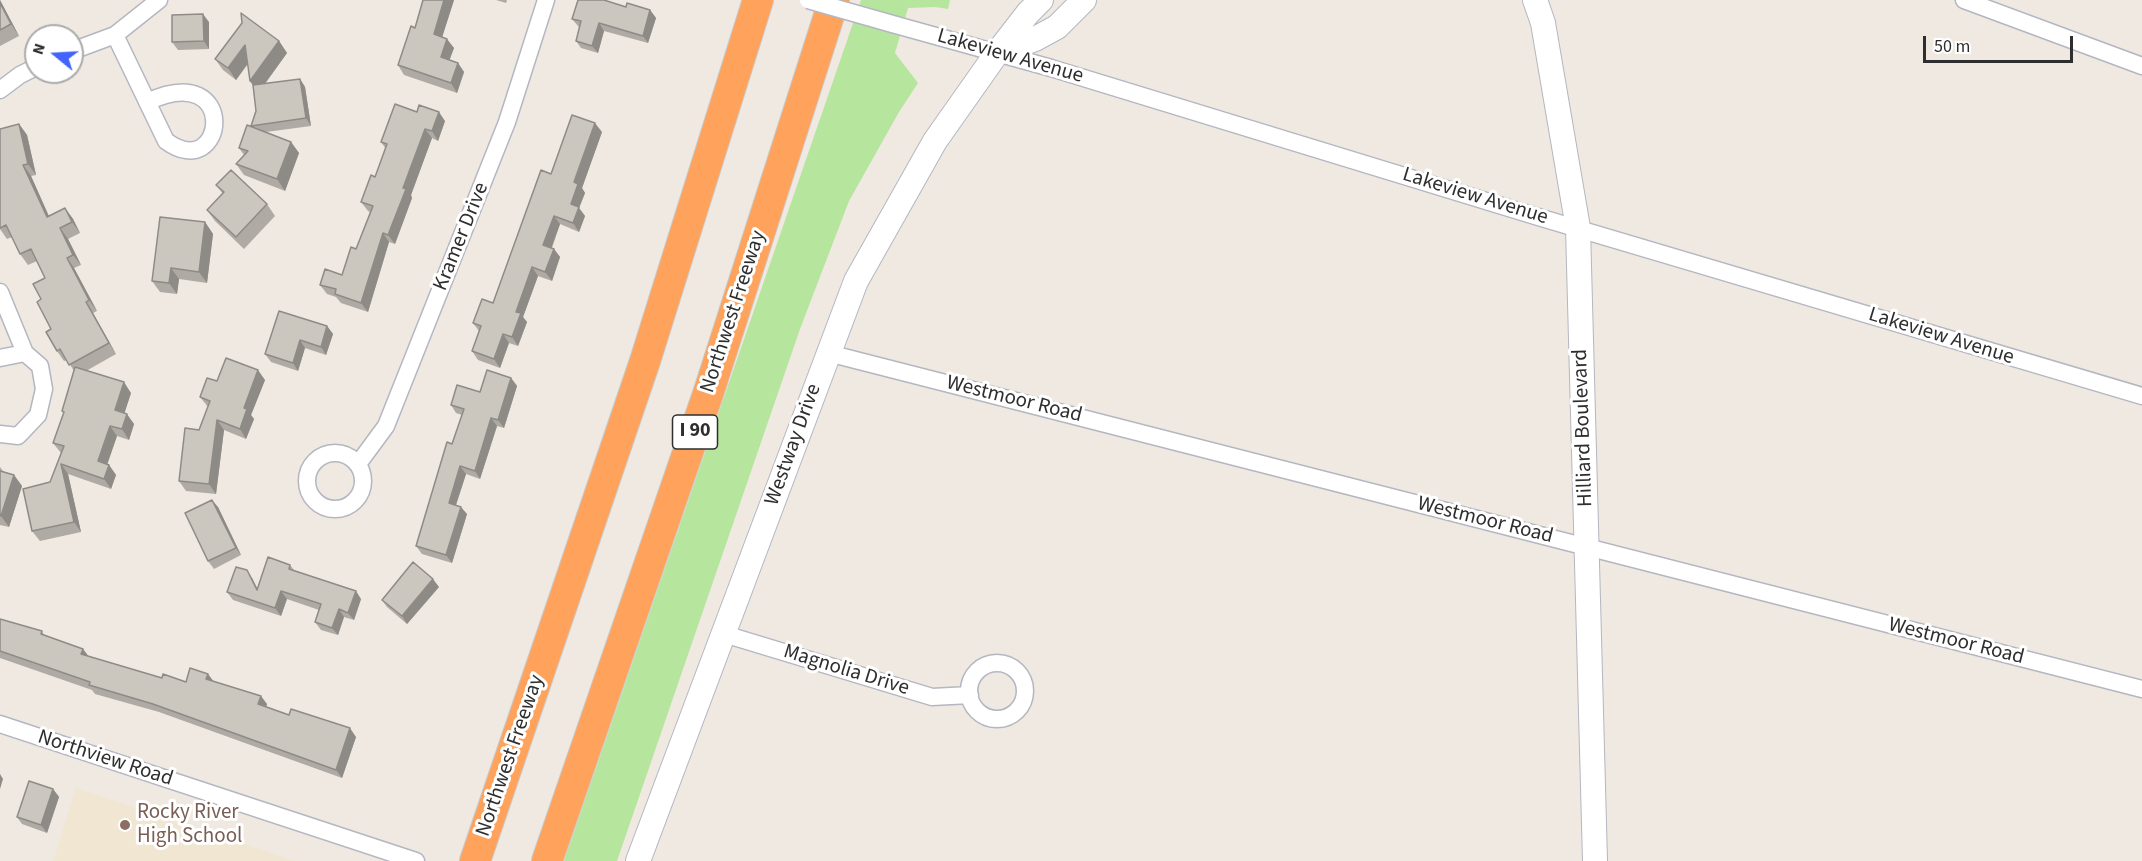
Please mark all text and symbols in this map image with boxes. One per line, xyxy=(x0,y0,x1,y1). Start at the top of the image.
north arrow xyxy=(24,24,84,84)
street label: Lakeview Avenue xyxy=(934,24,1086,90)
scale bar xyxy=(1926,24,2076,62)
text: 50 m xyxy=(1934,34,1970,59)
text: N xyxy=(27,41,51,58)
street label: Lakeview Avenue xyxy=(1399,163,1551,231)
street label: Kramer Drive xyxy=(429,179,495,295)
street label: Northwest Freeway xyxy=(696,228,772,396)
street label: Lakeview Avenue xyxy=(1865,303,2017,371)
street label: Hilliard Boulevard xyxy=(1569,349,1599,507)
street label: Westmoor Road xyxy=(943,371,1085,429)
street label: Westway Drive xyxy=(760,381,828,509)
road number: I 90 xyxy=(672,415,718,449)
street label: Westmoor Road xyxy=(1414,492,1556,550)
street label: Westmoor Road xyxy=(1885,613,2027,671)
street label: Magnolia Drive xyxy=(780,640,912,702)
street label: Northwest Freeway xyxy=(472,672,550,840)
street label: Northview Road xyxy=(34,725,176,793)
place label: Rocky River High School xyxy=(137,800,242,850)
marker: Rocky River High School xyxy=(118,818,132,832)

